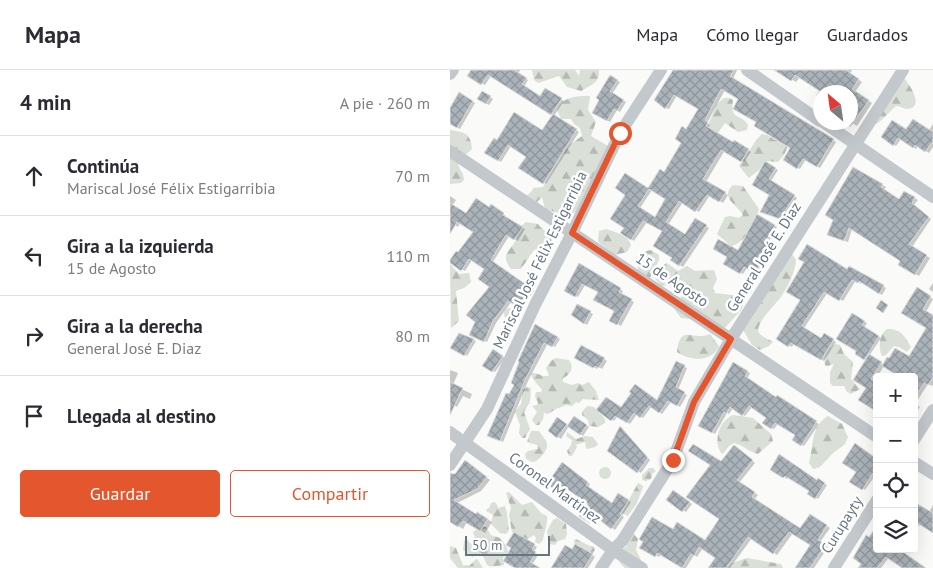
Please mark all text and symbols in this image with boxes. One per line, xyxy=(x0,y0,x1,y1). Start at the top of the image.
text: Mapa xyxy=(25,19,81,50)
text: Mapa xyxy=(636,23,678,46)
text: Cómo llegar xyxy=(706,23,799,46)
text: Guardados xyxy=(827,23,908,46)
north arrow xyxy=(813,85,858,130)
text: 4 min xyxy=(20,89,71,116)
text: A pie · 260 m xyxy=(340,93,430,113)
route start xyxy=(609,122,632,145)
text: Continúa xyxy=(67,154,139,178)
icon: ahead xyxy=(20,162,48,190)
text: 70 m xyxy=(395,166,430,186)
street label: Mariscal José Félix Estigarribia xyxy=(488,168,591,352)
text: Mariscal José Félix Estigarribia xyxy=(67,178,276,198)
street label: General José E. Diaz xyxy=(722,198,805,315)
text: Gira a la izquierda xyxy=(67,234,214,258)
icon: left xyxy=(20,242,48,270)
text: 110 m xyxy=(387,246,430,266)
street label: 15 de Agosto xyxy=(632,248,712,311)
text: 15 de Agosto xyxy=(67,258,156,278)
text: Gira a la derecha xyxy=(67,314,203,338)
icon: right xyxy=(20,322,48,350)
text: 80 m xyxy=(395,326,430,346)
text: General José E. Diaz xyxy=(67,338,201,358)
map controls xyxy=(873,373,918,553)
button: + xyxy=(873,373,918,418)
icon: arrive xyxy=(20,402,48,430)
text: Llegada al destino xyxy=(67,404,216,428)
button: − xyxy=(873,418,918,463)
street label: Coronel Martínez xyxy=(505,448,605,528)
route end xyxy=(662,449,685,472)
button: locate xyxy=(873,463,918,508)
button: Guardar xyxy=(20,470,220,517)
button: Compartir xyxy=(230,470,430,517)
street label: Curupayty xyxy=(817,492,867,557)
button: layers xyxy=(873,508,918,553)
scale bar xyxy=(465,533,550,556)
text: 50 m xyxy=(472,536,502,554)

